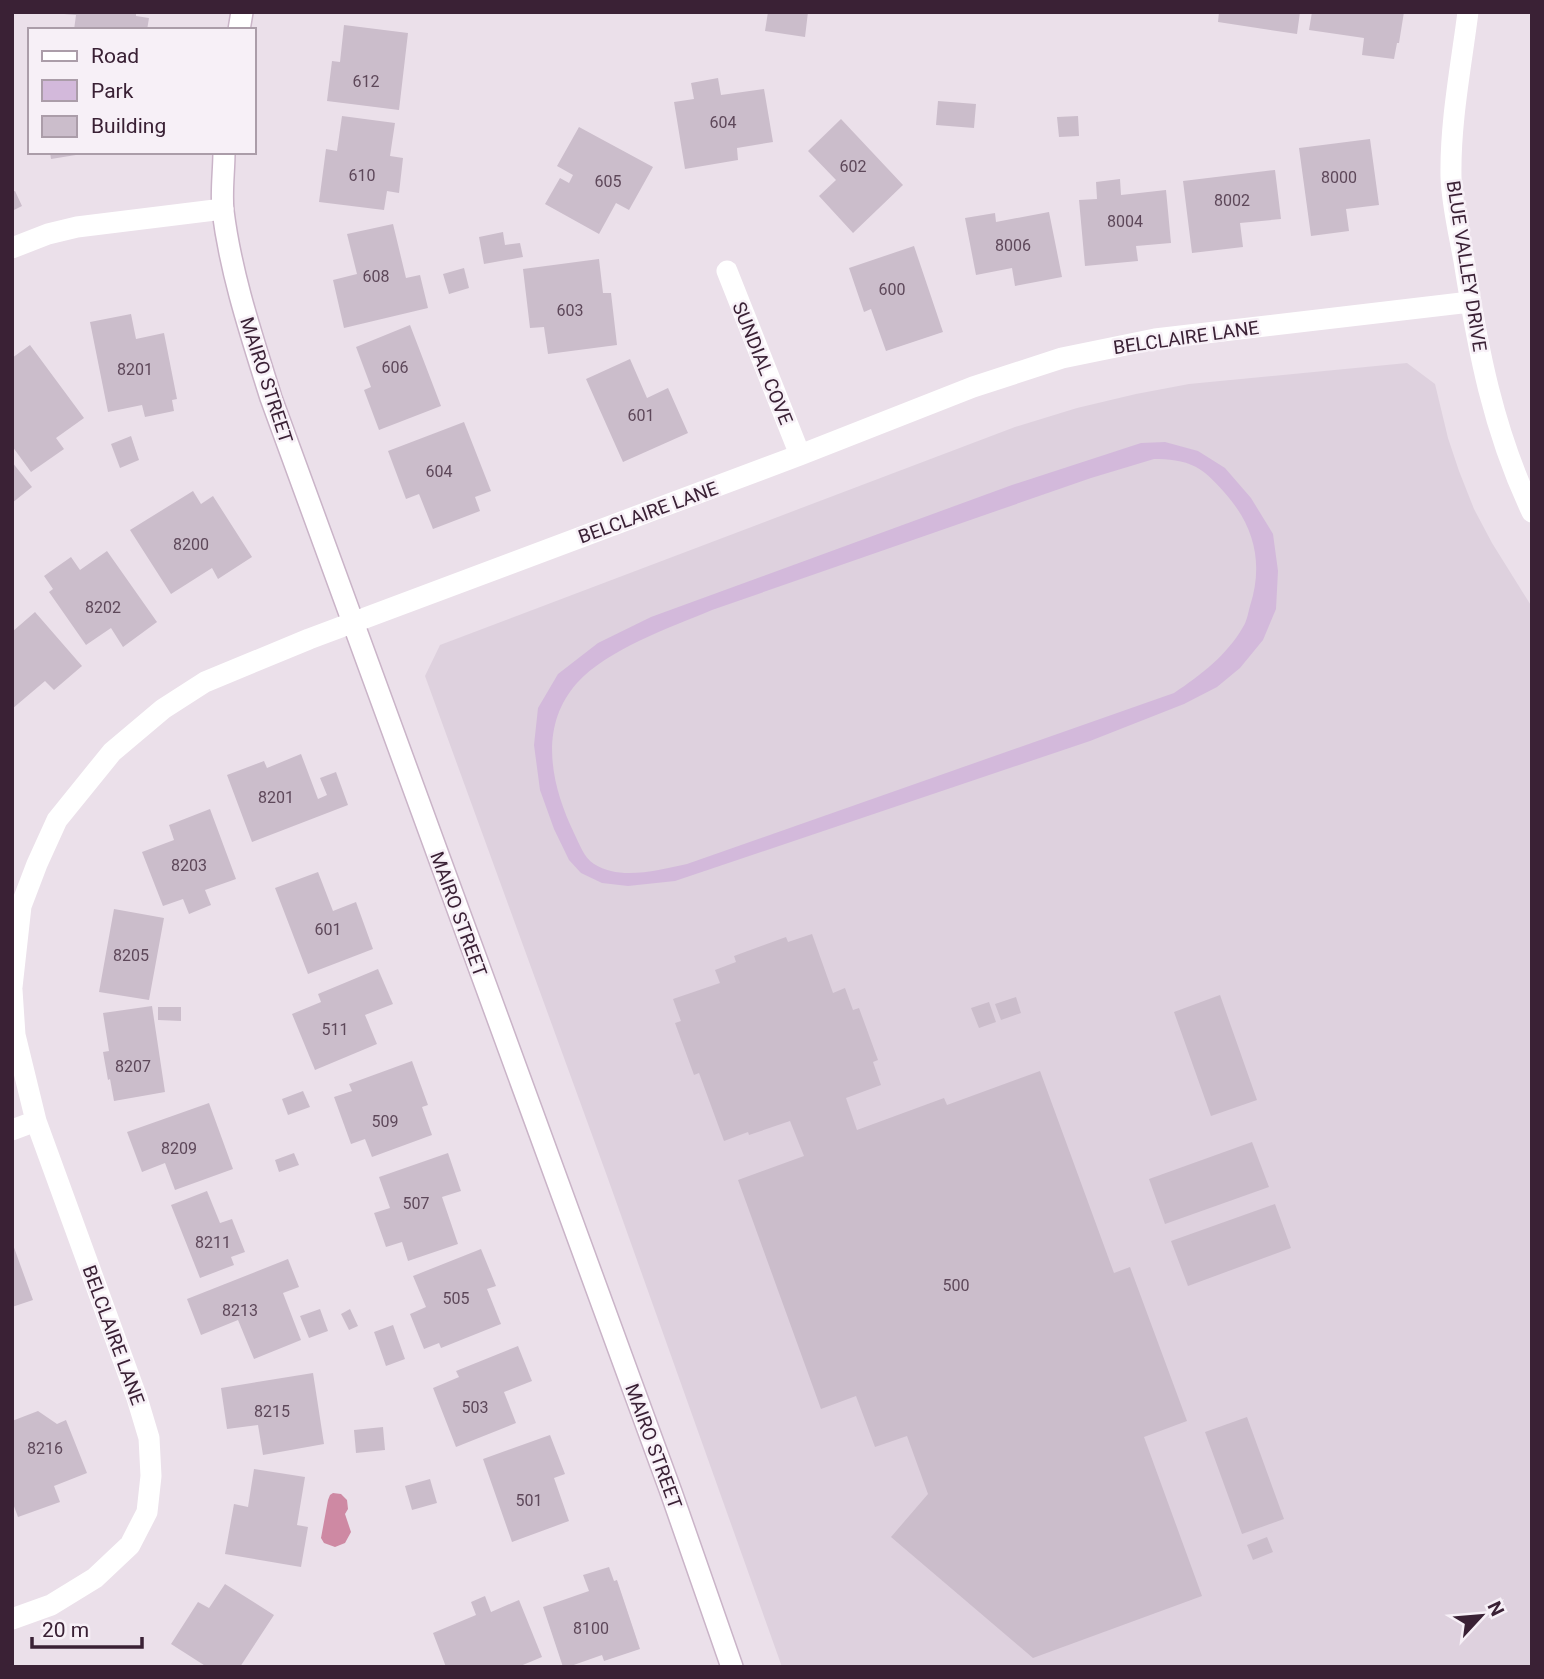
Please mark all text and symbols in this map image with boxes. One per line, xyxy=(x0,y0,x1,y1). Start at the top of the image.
legend xyxy=(28,28,256,154)
text: Road xyxy=(91,44,139,68)
house number: 612 xyxy=(353,72,379,91)
text: Park xyxy=(91,79,134,103)
house number: 604 xyxy=(710,113,736,132)
text: Building xyxy=(91,114,166,138)
house number: 602 xyxy=(840,157,866,176)
house number: 610 xyxy=(349,166,375,185)
house number: 8000 xyxy=(1321,168,1357,187)
house number: 605 xyxy=(595,172,621,191)
street label: BLUE VALLEY DRIVE xyxy=(1442,179,1491,353)
house number: 8002 xyxy=(1214,191,1250,210)
house number: 8004 xyxy=(1107,212,1143,231)
house number: 8006 xyxy=(995,236,1031,255)
house number: 608 xyxy=(363,267,389,286)
house number: 600 xyxy=(879,280,905,299)
street label: SUNDIAL COVE xyxy=(727,298,798,428)
house number: 603 xyxy=(557,301,583,320)
street label: MAIRO STREET xyxy=(235,314,298,446)
street label: BELCLAIRE LANE xyxy=(1112,316,1261,359)
house number: 606 xyxy=(382,358,408,377)
house number: 8201 xyxy=(117,360,153,379)
house number: 601 xyxy=(628,406,654,425)
house number: 604 xyxy=(426,462,452,481)
street label: BELCLAIRE LANE xyxy=(575,476,721,548)
house number: 8200 xyxy=(173,535,209,554)
house number: 8202 xyxy=(85,598,121,617)
house number: 8201 xyxy=(258,788,294,807)
street label: MAIRO STREET xyxy=(425,849,492,980)
house number: 8203 xyxy=(171,856,207,875)
house number: 601 xyxy=(315,920,341,939)
house number: 8205 xyxy=(113,946,149,965)
house number: 511 xyxy=(322,1020,348,1039)
house number: 8207 xyxy=(115,1057,151,1076)
house number: 509 xyxy=(372,1112,398,1131)
house number: 8209 xyxy=(161,1139,197,1158)
house number: 507 xyxy=(403,1194,429,1213)
house number: 8211 xyxy=(195,1233,231,1252)
street label: BELCLAIRE LANE xyxy=(78,1262,150,1408)
house number: 500 xyxy=(943,1276,969,1295)
house number: 505 xyxy=(443,1289,469,1308)
house number: 8213 xyxy=(222,1301,258,1320)
street label: MAIRO STREET xyxy=(620,1381,687,1512)
house number: 503 xyxy=(462,1398,488,1417)
house number: 8215 xyxy=(254,1402,290,1421)
house number: 8216 xyxy=(27,1439,63,1458)
house number: 501 xyxy=(516,1491,542,1510)
north arrow xyxy=(1446,1581,1516,1651)
text: N xyxy=(1483,1598,1509,1620)
scale bar xyxy=(32,1606,142,1650)
text: 20 m xyxy=(42,1618,89,1642)
house number: 8100 xyxy=(573,1619,609,1638)

